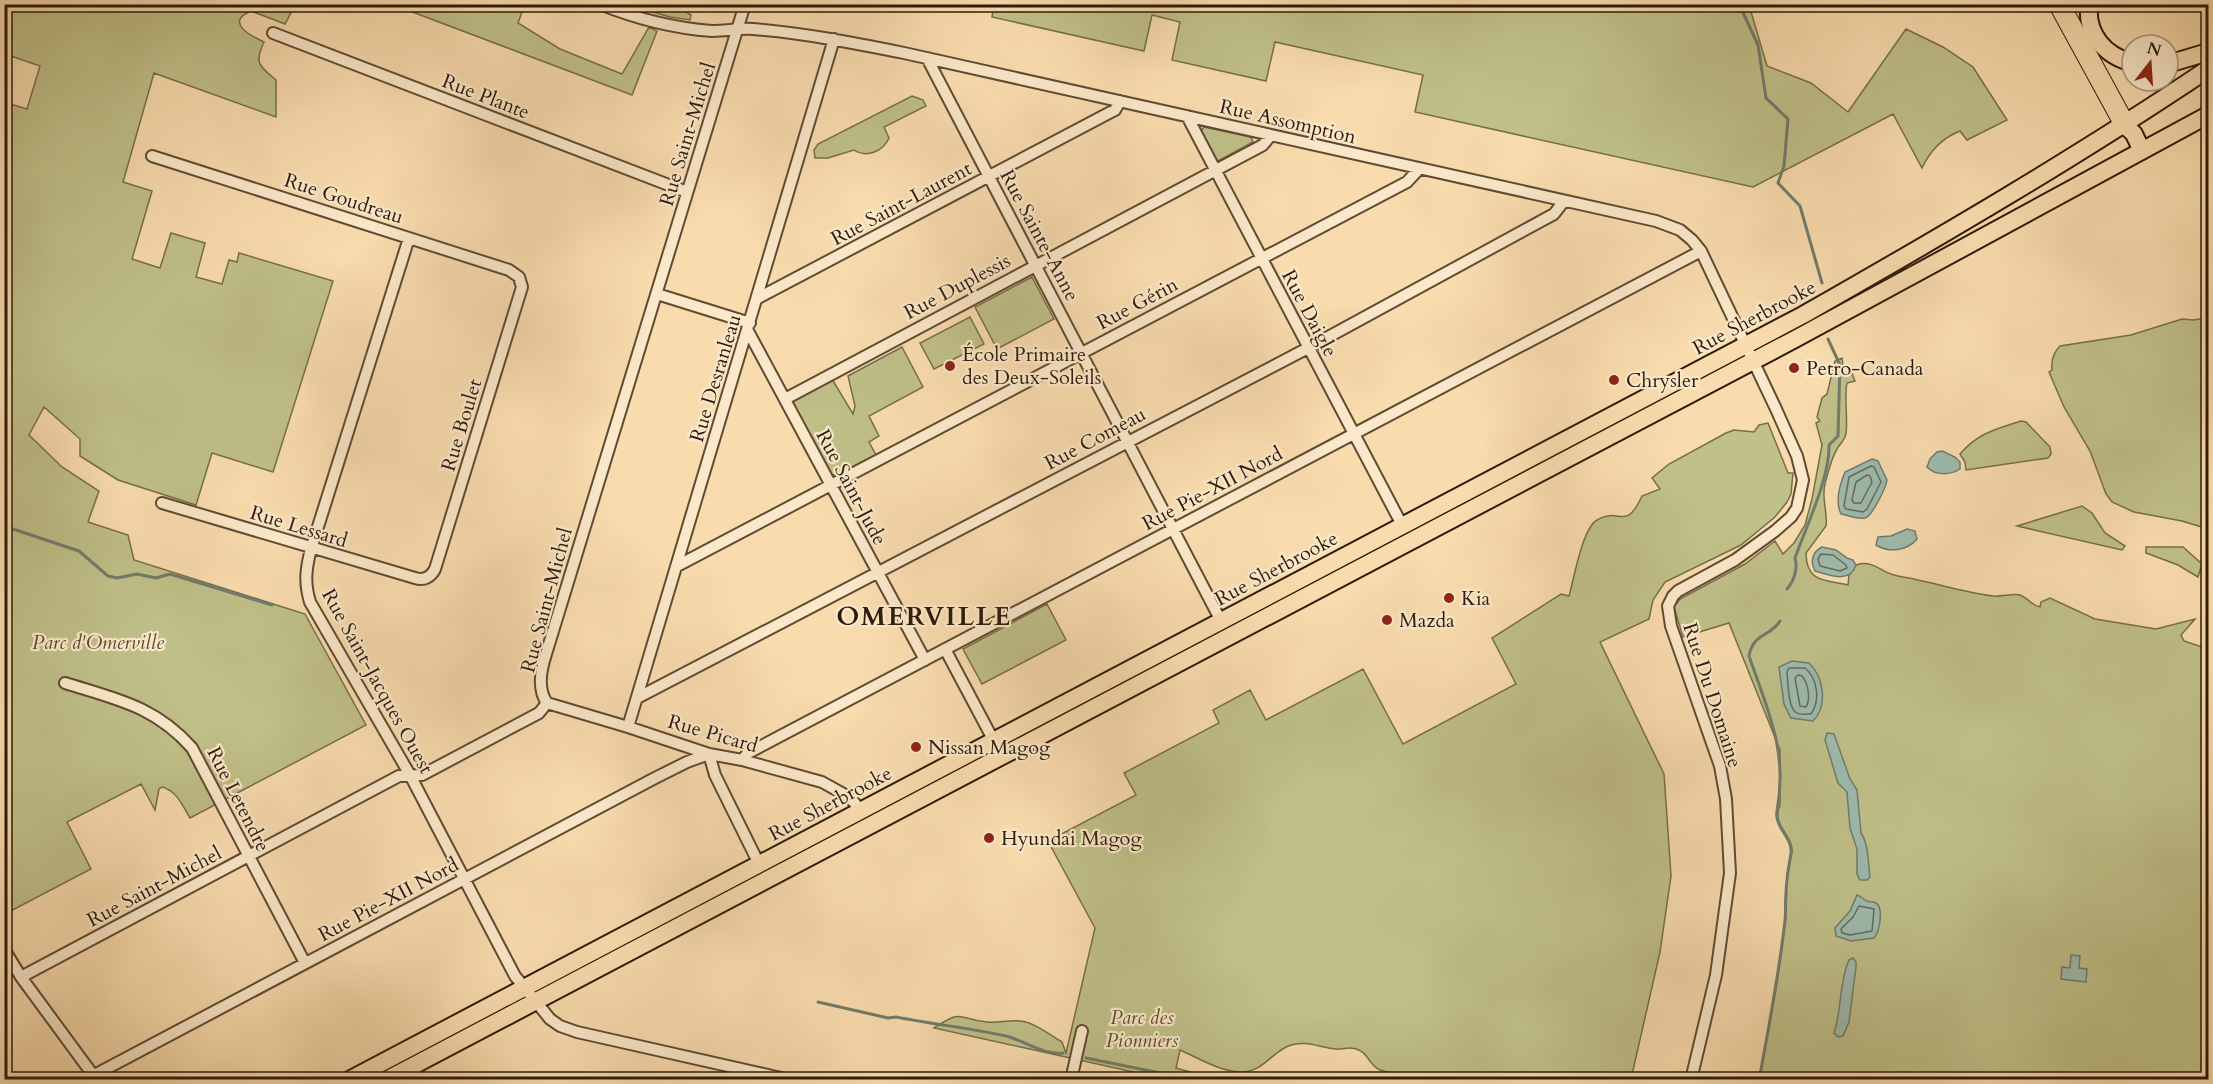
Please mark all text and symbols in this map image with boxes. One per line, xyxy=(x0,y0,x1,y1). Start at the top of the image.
north arrow xyxy=(2120,33,2180,93)
text: N xyxy=(2144,37,2164,62)
street label: Rue Saint-Michel xyxy=(653,59,722,209)
street label: Rue Plante xyxy=(438,67,533,125)
street label: Rue Assomption xyxy=(1217,93,1359,150)
street label: Rue Saint-Laurent xyxy=(826,155,977,252)
street label: Rue Sainte-Anne xyxy=(994,165,1086,306)
street label: Rue Goudreau xyxy=(281,167,407,230)
street label: Rue Duplessis xyxy=(899,247,1015,326)
street label: Rue Daigle xyxy=(1275,265,1344,362)
street label: Rue Gérin xyxy=(1092,270,1183,336)
street label: Rue Sherbrooke xyxy=(1688,274,1821,361)
street label: Rue Desranleau xyxy=(683,311,748,445)
place label: École Primaire des Deux-Soleils xyxy=(962,341,1101,391)
place label: Petro-Canada xyxy=(1806,355,1924,382)
marker: École Primaire des Deux-Soleils xyxy=(943,359,957,373)
marker: Petro-Canada xyxy=(1787,361,1801,375)
place label: Chrysler xyxy=(1626,367,1699,394)
marker: Chrysler xyxy=(1607,373,1621,387)
street label: Rue Boulet xyxy=(435,375,488,475)
street label: Rue Comeau xyxy=(1040,400,1151,476)
street label: Rue Saint-Jude xyxy=(810,425,893,550)
street label: Rue Pie-XII Nord xyxy=(1137,440,1287,537)
street label: Rue Lessard xyxy=(247,499,351,554)
street label: Rue Saint-Michel xyxy=(514,525,579,676)
street label: Rue Sherbrooke xyxy=(1210,525,1343,612)
street label: Rue Saint-Jacques Ouest xyxy=(315,584,440,779)
place label: Kia xyxy=(1461,585,1491,612)
marker: Kia xyxy=(1442,591,1456,605)
district label: OMERVILLE xyxy=(836,599,1012,634)
place label: Mazda xyxy=(1399,607,1455,634)
marker: Mazda xyxy=(1380,613,1394,627)
street label: Rue Du Domaine xyxy=(1676,619,1749,771)
park label: Parc d'Omerville xyxy=(32,629,164,656)
street label: Rue Picard xyxy=(665,708,761,759)
place label: Nissan Magog xyxy=(928,734,1051,761)
marker: Nissan Magog xyxy=(909,740,923,754)
street label: Rue Letendre xyxy=(201,742,277,856)
street label: Rue Sherbrooke xyxy=(764,760,897,847)
place label: Hyundai Magog xyxy=(1001,825,1142,852)
marker: Hyundai Magog xyxy=(982,831,996,845)
street label: Rue Saint-Michel xyxy=(82,840,226,933)
street label: Rue Pie-XII Nord xyxy=(313,851,463,948)
park label: Parc des Pionniers xyxy=(1106,1004,1178,1054)

